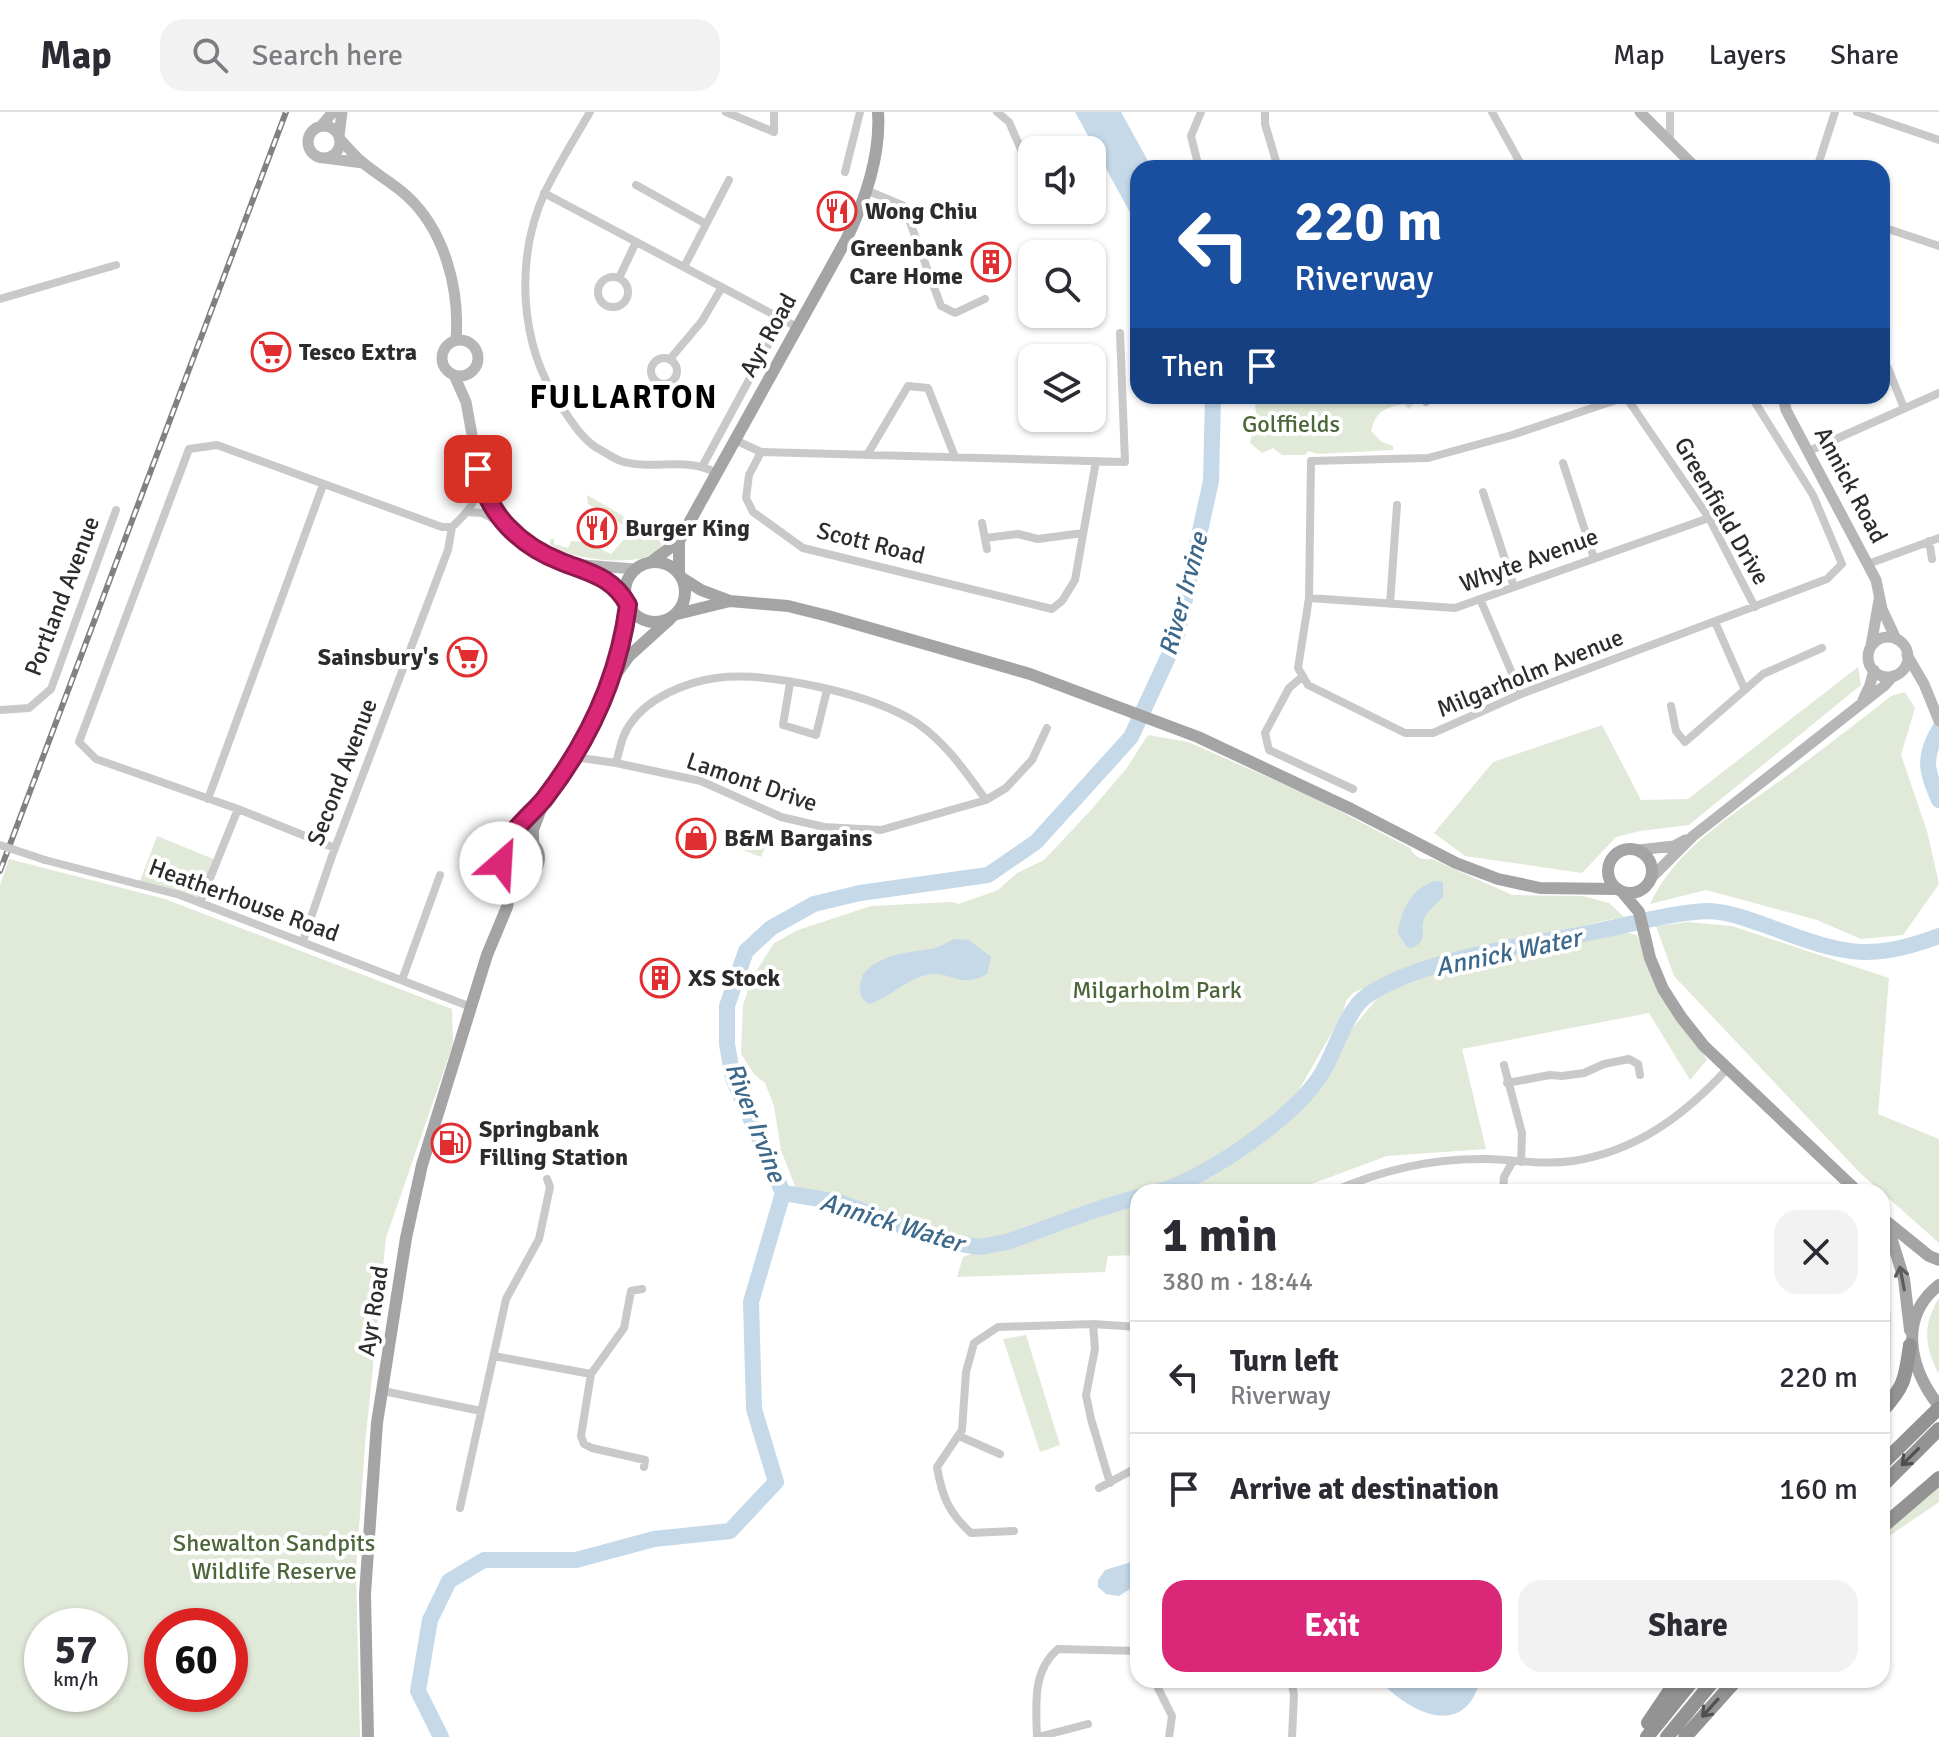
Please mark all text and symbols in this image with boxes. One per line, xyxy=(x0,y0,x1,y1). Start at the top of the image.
search box xyxy=(160,19,720,91)
text: Map xyxy=(40,32,112,79)
icon: search xyxy=(188,33,232,77)
text: Search here xyxy=(252,37,403,74)
text: Map xyxy=(1613,38,1665,72)
text: Layers xyxy=(1709,38,1786,72)
text: Share xyxy=(1830,38,1899,72)
map controls xyxy=(1018,136,1106,432)
button: sound xyxy=(1018,136,1106,224)
text: 220 m xyxy=(1294,187,1442,256)
restaurant icon: Wong Chiu xyxy=(816,190,858,232)
icon: left xyxy=(1162,192,1266,296)
place label: Wong Chiu xyxy=(865,196,978,226)
place label: Greenbank Care Home xyxy=(849,233,963,291)
button: search xyxy=(1018,240,1106,328)
building icon: Greenbank Care Home xyxy=(970,241,1012,283)
text: Riverway xyxy=(1294,256,1433,301)
street label: Ayr Road xyxy=(733,288,803,382)
supermarket icon: Tesco Extra xyxy=(250,331,292,373)
place label: Tesco Extra xyxy=(299,337,417,367)
button: layers xyxy=(1018,344,1106,432)
icon: arrive xyxy=(1240,344,1284,388)
text: Then xyxy=(1162,348,1224,385)
district label: FULLARTON xyxy=(529,378,719,417)
park label: Golffields xyxy=(1242,409,1340,439)
street label: Annick Road xyxy=(1808,422,1894,548)
street label: Greenfield Drive xyxy=(1668,432,1776,590)
pin xyxy=(444,435,512,503)
icon: arrive xyxy=(456,447,500,491)
restaurant icon: Burger King xyxy=(576,507,618,549)
street label: Portland Avenue xyxy=(18,512,106,680)
place label: Burger King xyxy=(625,513,750,543)
street label: Scott Road xyxy=(814,515,928,571)
street label: Whyte Avenue xyxy=(1456,521,1602,599)
water label: River Irvine xyxy=(1152,527,1216,659)
street label: Milgarholm Avenue xyxy=(1432,622,1628,724)
supermarket icon: Sainsbury's xyxy=(446,636,488,678)
place label: Sainsbury's xyxy=(318,642,439,672)
street label: Second Avenue xyxy=(300,694,384,850)
street label: Lamont Drive xyxy=(683,746,821,818)
shop icon: B&M Bargains xyxy=(675,817,717,859)
position arrow xyxy=(459,821,543,905)
place label: B&M Bargains xyxy=(724,823,873,853)
street label: Heatherhouse Road xyxy=(145,852,343,948)
water label: Annick Water xyxy=(1433,921,1587,984)
building icon: XS Stock xyxy=(639,957,681,999)
place label: XS Stock xyxy=(688,963,781,993)
park label: Milgarholm Park xyxy=(1072,975,1242,1005)
water label: River Irvine xyxy=(718,1058,793,1189)
place label: Springbank Filling Station xyxy=(479,1114,628,1172)
fuel station icon: Springbank Filling Station xyxy=(430,1122,472,1164)
water label: Annick Water xyxy=(816,1186,970,1261)
text: 1 min xyxy=(1162,1206,1278,1265)
button: close xyxy=(1774,1210,1858,1294)
street label: Ayr Road xyxy=(351,1264,395,1358)
text: 380 m · 18:44 xyxy=(1162,1266,1313,1298)
one-way arrow xyxy=(1894,1266,1909,1291)
text: Turn left xyxy=(1230,1343,1339,1380)
icon: left xyxy=(1162,1355,1206,1399)
text: 220 m xyxy=(1779,1359,1858,1396)
text: Riverway xyxy=(1230,1380,1331,1412)
one-way arrow xyxy=(1901,1447,1920,1466)
icon: arrive xyxy=(1162,1467,1206,1511)
text: Arrive at destination xyxy=(1230,1471,1499,1508)
text: 160 m xyxy=(1779,1471,1858,1508)
park label: Shewalton Sandpits Wildlife Reserve xyxy=(173,1528,375,1586)
button: Exit xyxy=(1162,1580,1502,1672)
button: Share xyxy=(1518,1580,1858,1672)
speed limit sign: 60 xyxy=(144,1608,248,1712)
text: 57 xyxy=(54,1625,98,1675)
text: km/h xyxy=(53,1667,99,1692)
one-way arrow xyxy=(1702,1698,1720,1718)

